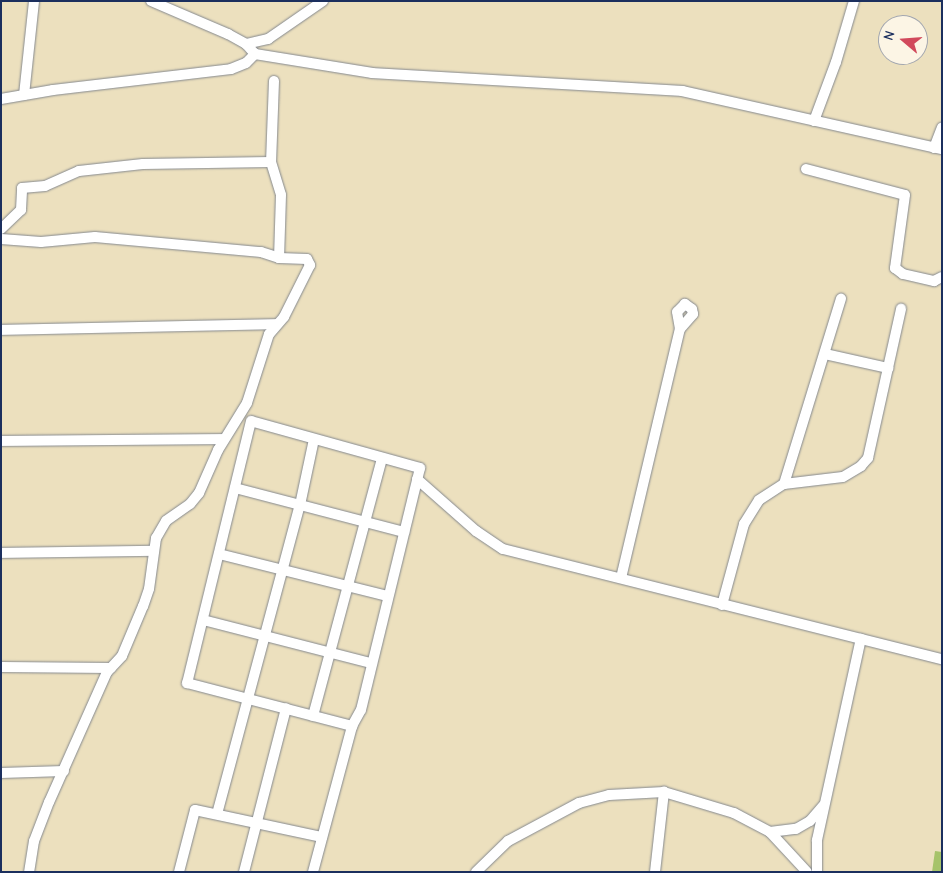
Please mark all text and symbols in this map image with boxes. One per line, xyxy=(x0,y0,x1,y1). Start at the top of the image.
north arrow xyxy=(878,15,928,65)
text: N xyxy=(880,29,899,42)

